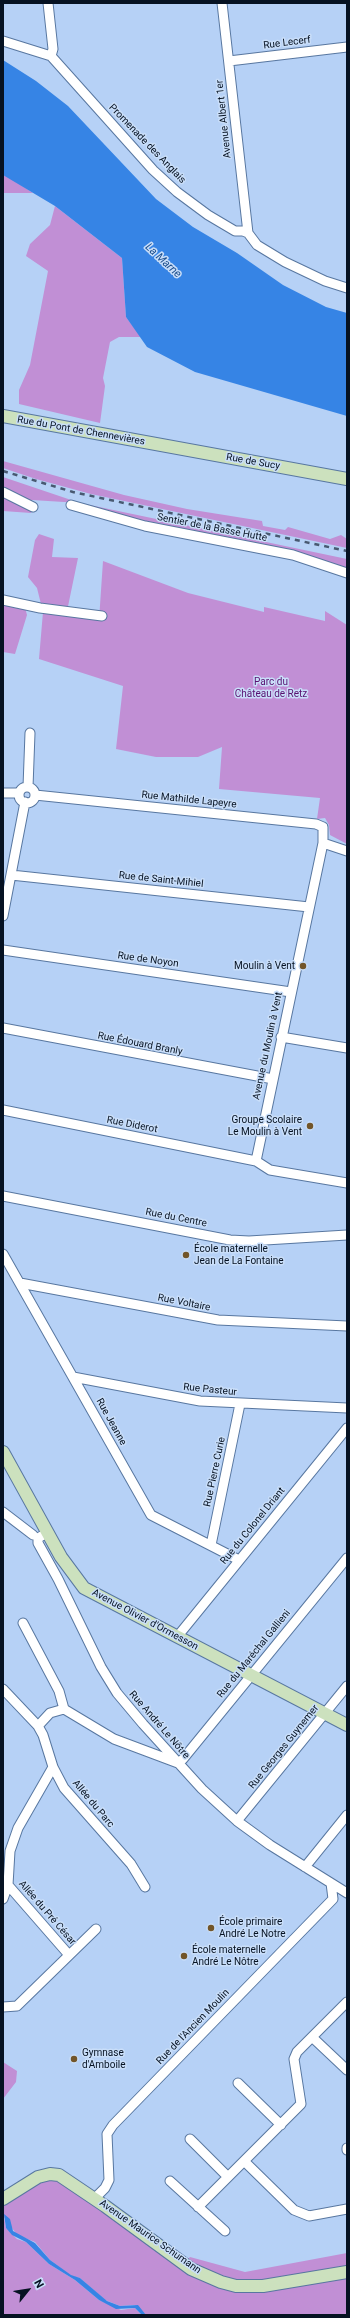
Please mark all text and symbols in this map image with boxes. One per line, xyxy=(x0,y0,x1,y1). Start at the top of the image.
street label: Rue Lecerf xyxy=(263,34,311,52)
street label: Avenue Albert 1er xyxy=(214,79,234,159)
street label: Promenade des Anglais xyxy=(106,102,188,186)
water label: La Marne xyxy=(142,241,184,281)
street label: Rue du Pont de Chennevières xyxy=(16,414,146,448)
street label: Rue de Sucy xyxy=(225,451,281,473)
street label: Sentier de la Basse Hutte xyxy=(156,511,268,545)
park label: Parc du Château de Retz xyxy=(235,676,307,700)
street label: Rue Mathilde Lapeyre xyxy=(141,789,237,811)
street label: Rue de Saint-Mihiel xyxy=(118,870,204,890)
street label: Rue de Noyon xyxy=(117,950,179,970)
place label: Moulin à Vent xyxy=(234,960,295,972)
marker: Moulin à Vent xyxy=(298,961,308,971)
street label: Avenue du Moulin à Vent xyxy=(251,991,285,1101)
street label: Rue Édouard Branly xyxy=(96,1030,184,1058)
street label: Rue Diderot xyxy=(105,1114,159,1136)
place label: Groupe Scolaire Le Moulin à Vent xyxy=(228,1114,302,1138)
marker: Groupe Scolaire Le Moulin à Vent xyxy=(305,1121,315,1131)
street label: Rue du Centre xyxy=(144,1206,208,1230)
place label: École maternelle Jean de La Fontaine xyxy=(194,1243,284,1266)
marker: École maternelle Jean de La Fontaine xyxy=(181,1250,191,1260)
street label: Rue Voltaire xyxy=(157,1292,211,1314)
street label: Rue Pasteur xyxy=(183,1381,237,1399)
street label: Rue Jeanne xyxy=(93,1396,129,1448)
street label: Rue Pierre Curie xyxy=(202,1436,228,1508)
street label: Rue du Colonel Driant xyxy=(218,1485,288,1567)
street label: Avenue Olivier d'Ormesson xyxy=(90,1587,200,1653)
street label: Rue du Maréchal Gallieni xyxy=(215,1608,293,1700)
street label: Rue André Le Nôtre xyxy=(126,1689,192,1761)
street label: Rue Georges Guynemer xyxy=(246,1703,322,1791)
street label: Allée du Parc xyxy=(70,1778,116,1830)
street label: Allée du Pré César xyxy=(16,1878,78,1948)
place label: École primaire André Le Notre xyxy=(219,1916,286,1940)
marker: École primaire André Le Notre xyxy=(206,1923,216,1933)
place label: École maternelle André Le Nôtre xyxy=(192,1944,266,1968)
marker: École maternelle André Le Nôtre xyxy=(179,1951,189,1961)
street label: Rue de l'Ancien Moulin xyxy=(154,1987,232,2067)
place label: Gymnase d'Amboile xyxy=(82,2047,126,2070)
marker: Gymnase d'Amboile xyxy=(69,2054,79,2064)
street label: Avenue Maurice Schumann xyxy=(97,2197,203,2277)
north arrow xyxy=(8,2270,48,2310)
text: N xyxy=(31,2277,46,2290)

